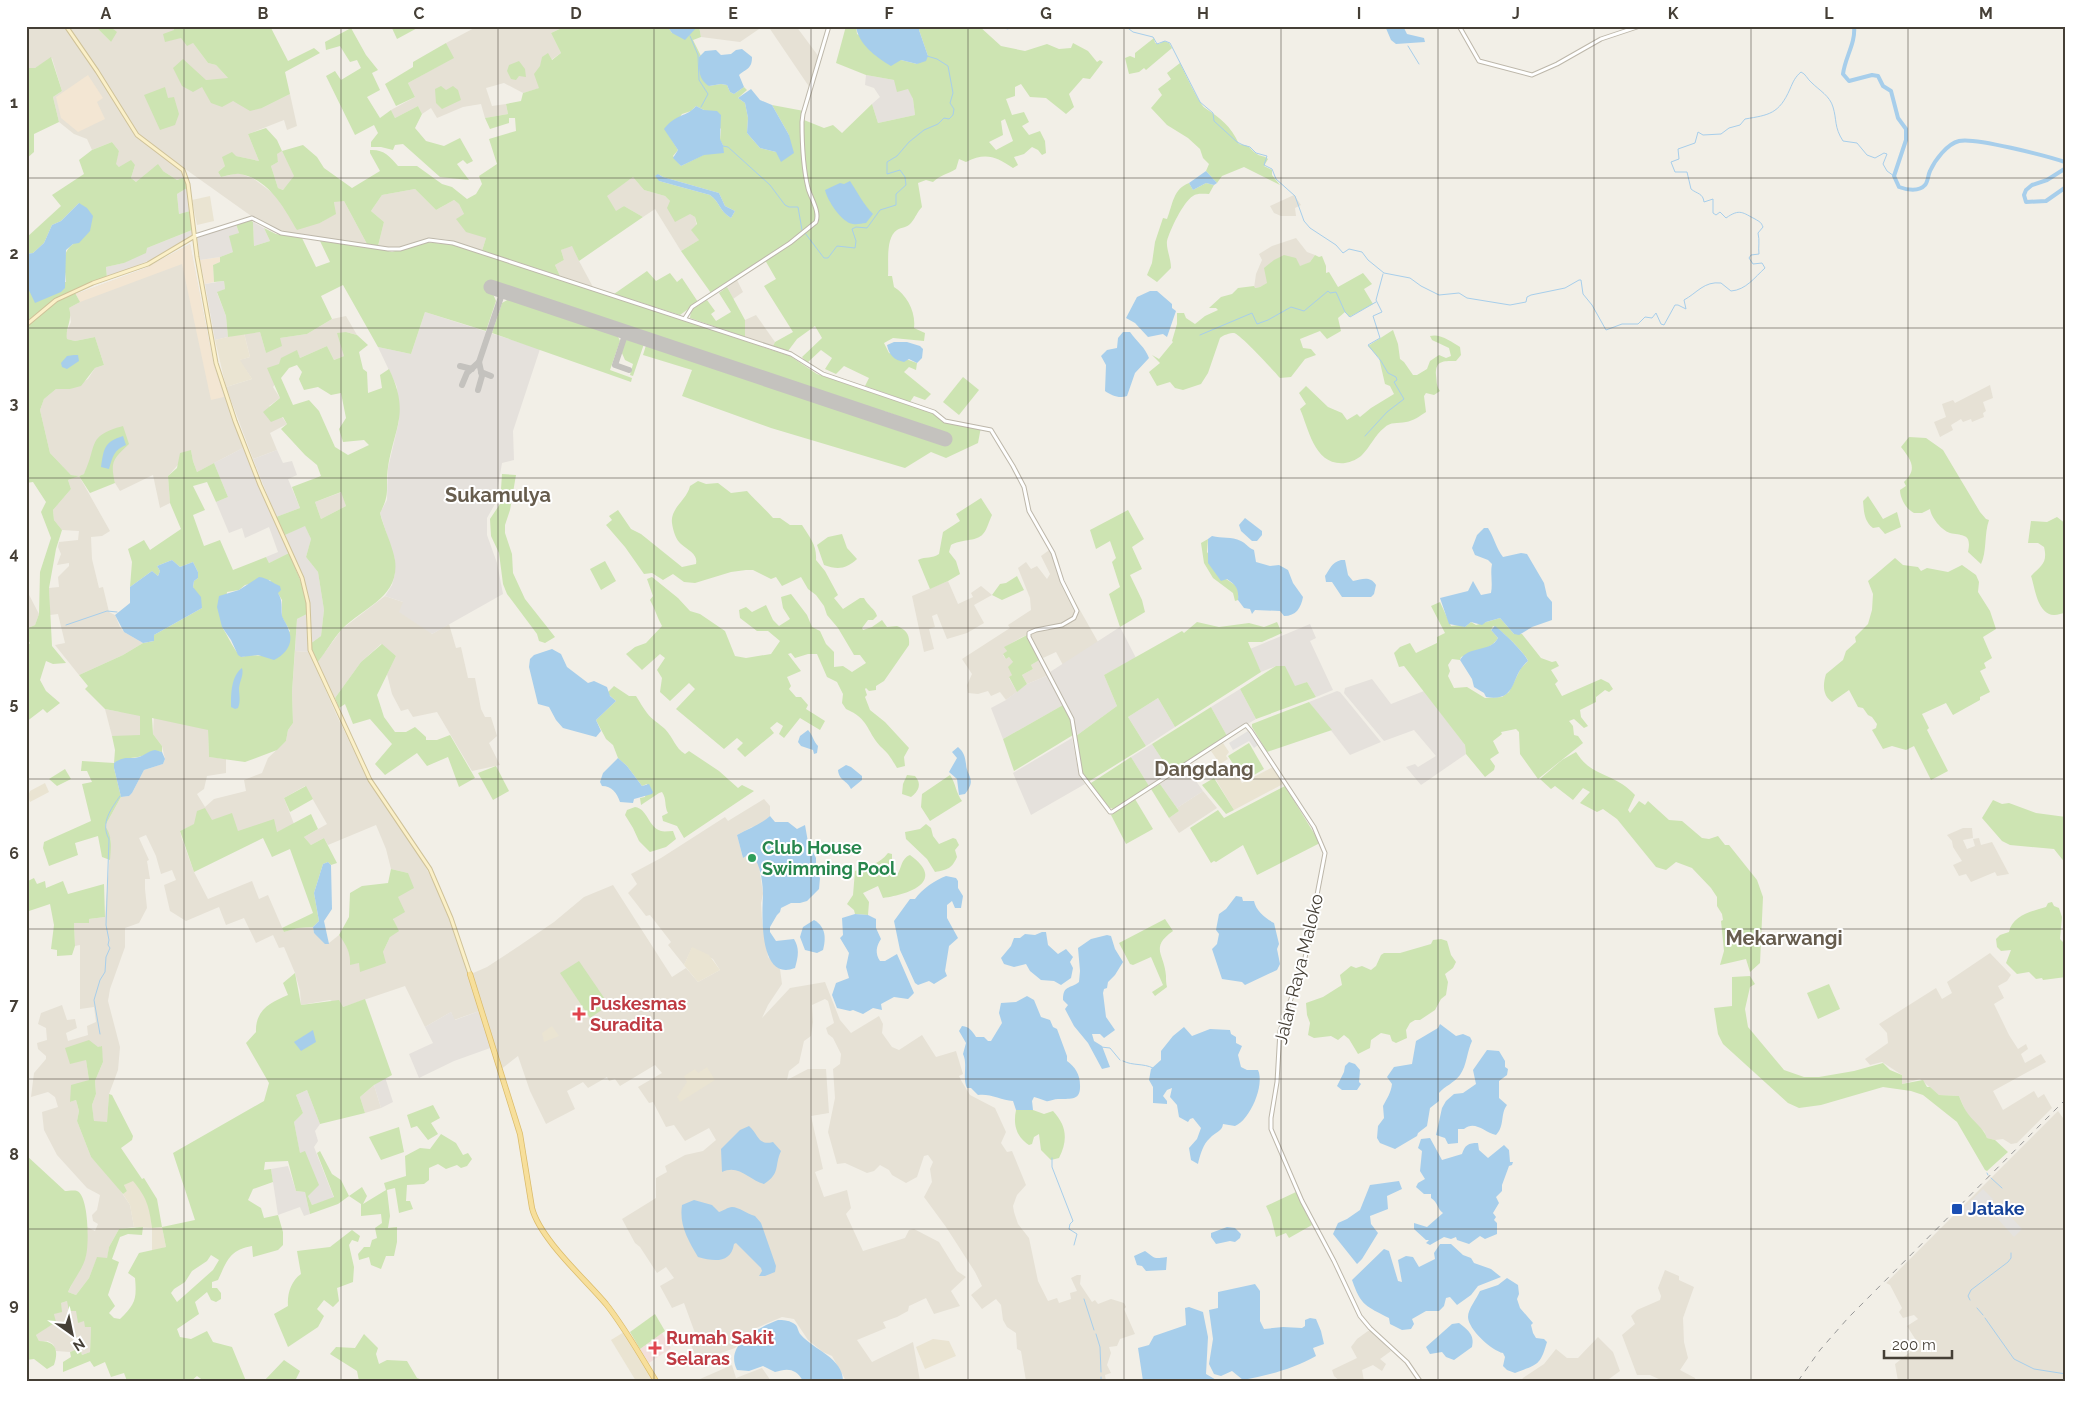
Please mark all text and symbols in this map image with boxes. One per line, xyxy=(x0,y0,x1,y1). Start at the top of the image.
text: A xyxy=(101,4,112,23)
text: B xyxy=(258,4,269,23)
text: C xyxy=(414,4,425,23)
text: D xyxy=(570,4,582,23)
text: E xyxy=(728,4,738,23)
text: F xyxy=(884,4,894,23)
text: G xyxy=(1040,4,1052,23)
text: H xyxy=(1197,4,1209,23)
text: I xyxy=(1357,4,1361,23)
text: J xyxy=(1512,4,1520,23)
text: K xyxy=(1668,4,1679,23)
text: L xyxy=(1824,4,1834,23)
text: M xyxy=(1979,4,1993,23)
text: 1 xyxy=(10,93,18,112)
text: 2 xyxy=(9,244,19,263)
text: 3 xyxy=(10,394,19,413)
district label: Sukamulya xyxy=(445,483,551,507)
text: 4 xyxy=(9,544,19,563)
text: 5 xyxy=(10,694,19,713)
district label: Dangdang xyxy=(1154,757,1254,781)
place label: Club House Swimming Pool xyxy=(762,837,896,879)
text: 6 xyxy=(9,844,19,863)
marker: Club House Swimming Pool xyxy=(746,852,758,864)
street label: Jalan Raya Maloko xyxy=(1270,891,1327,1046)
district label: Mekarwangi xyxy=(1725,926,1843,950)
place label: Puskesmas Suradita xyxy=(590,993,687,1035)
text: 7 xyxy=(10,995,19,1014)
marker: Puskesmas Suradita xyxy=(572,1007,586,1021)
text: 8 xyxy=(9,1145,19,1164)
place label: Jatake xyxy=(1968,1198,2025,1219)
marker: Jatake xyxy=(1950,1202,1964,1216)
text: 9 xyxy=(9,1295,19,1314)
north arrow xyxy=(48,1310,98,1360)
place label: Rumah Sakit Selaras xyxy=(666,1327,774,1369)
scale bar xyxy=(1884,1327,1952,1359)
text: N xyxy=(70,1335,88,1355)
text: 200 m xyxy=(1892,1336,1936,1354)
marker: Rumah Sakit Selaras xyxy=(648,1341,662,1355)

